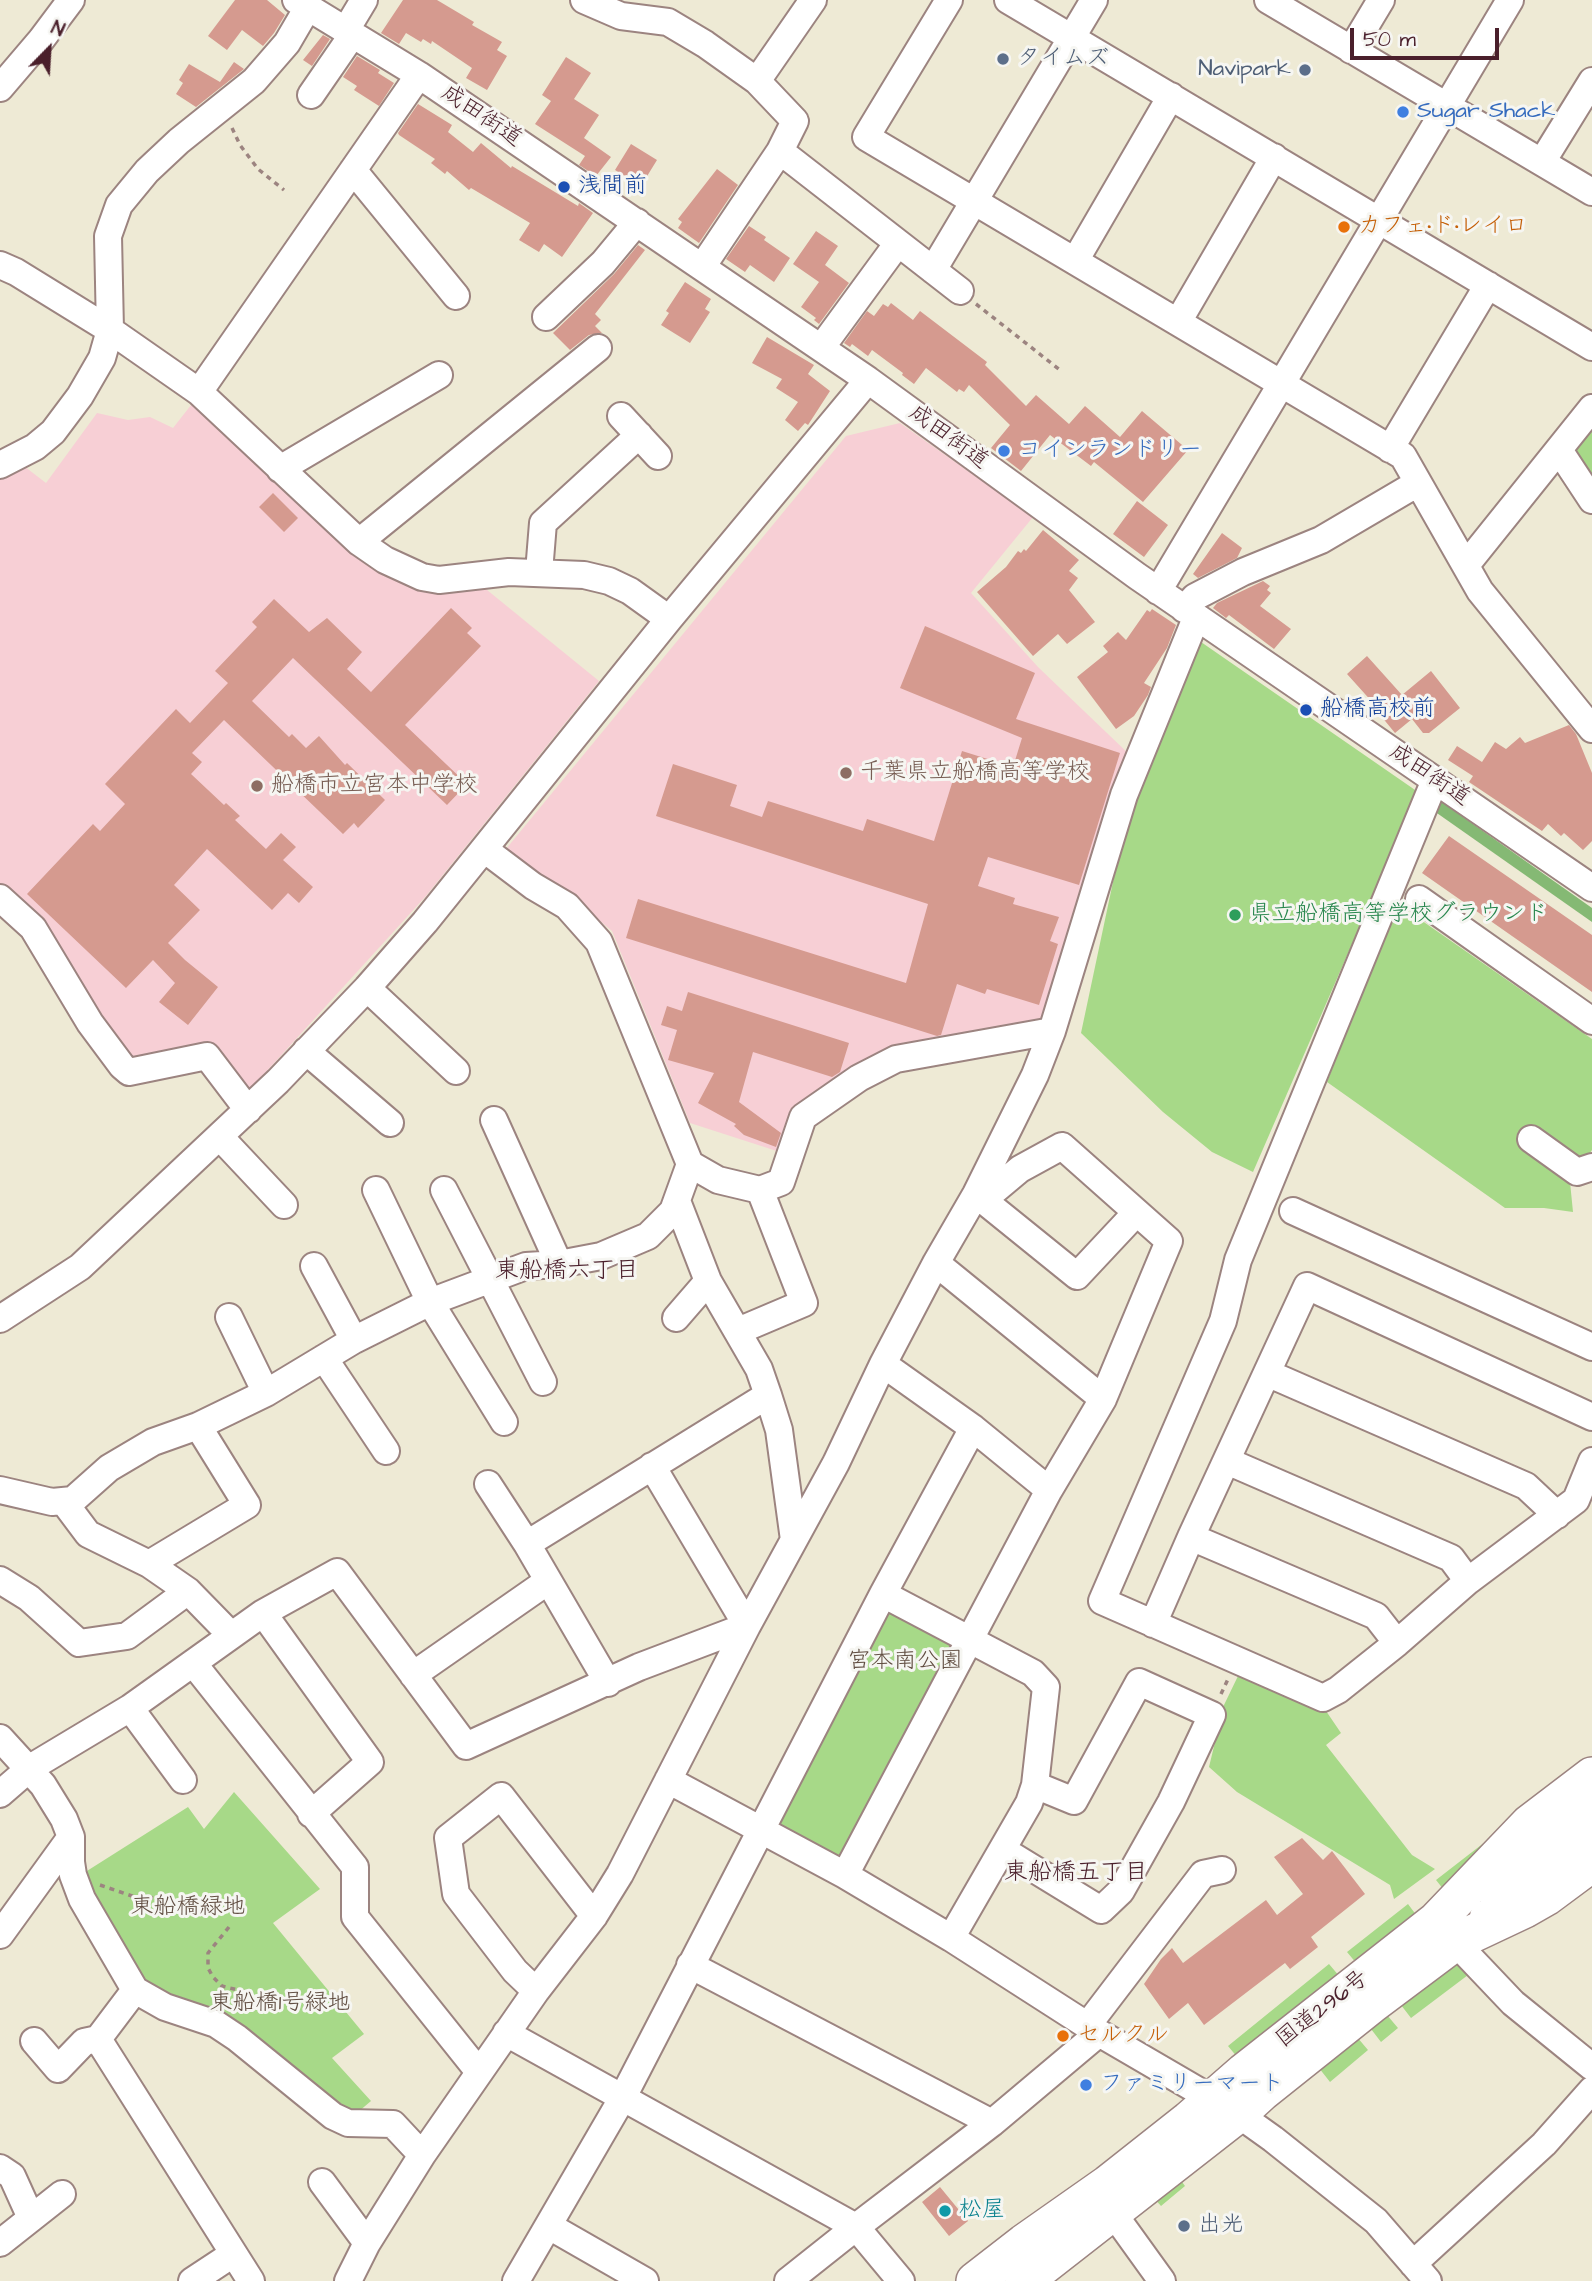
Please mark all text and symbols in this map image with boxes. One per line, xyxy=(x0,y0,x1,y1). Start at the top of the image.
north arrow xyxy=(14,14,84,84)
scale bar xyxy=(1354,14,1503,58)
text: N xyxy=(47,15,69,44)
text: 50 m xyxy=(1363,25,1416,54)
place label: タイムズ xyxy=(1017,45,1109,73)
marker: タイムズ xyxy=(995,51,1011,67)
place label: Navipark xyxy=(1198,56,1291,84)
marker: Navipark xyxy=(1297,62,1313,78)
street label: 成田街道 xyxy=(435,80,527,154)
place label: Sugar Shack xyxy=(1417,98,1555,126)
marker: Sugar Shack xyxy=(1395,104,1411,120)
place label: 浅間前 xyxy=(578,173,647,201)
marker: 浅間前 xyxy=(556,179,572,195)
place label: カフェ•ド•レイロ xyxy=(1358,213,1528,241)
marker: カフェ•ド•レイロ xyxy=(1336,219,1352,235)
street label: 成田街道 xyxy=(903,400,993,476)
place label: コインランドリー xyxy=(1018,437,1202,465)
marker: コインランドリー xyxy=(996,443,1012,459)
place label: 船橋高校前 xyxy=(1320,696,1435,724)
marker: 船橋高校前 xyxy=(1298,702,1314,718)
street label: 成田街道 xyxy=(1383,739,1475,813)
place label: 千葉県立船橋高等学校 xyxy=(860,759,1090,787)
marker: 千葉県立船橋高等学校 xyxy=(838,765,854,781)
place label: 船橋市立宮本中学校 xyxy=(271,772,478,800)
marker: 船橋市立宮本中学校 xyxy=(249,778,265,794)
place label: 県立船橋高等学校グラウンド xyxy=(1249,901,1548,929)
marker: 県立船橋高等学校グラウンド xyxy=(1227,907,1243,923)
district label: 東船橋六丁目 xyxy=(495,1258,639,1286)
park label: 宮本南公園 xyxy=(848,1648,962,1676)
district label: 東船橋五丁目 xyxy=(1004,1860,1148,1888)
park label: 東船橋緑地 xyxy=(131,1894,245,1922)
street label: 国道296号 xyxy=(1271,1965,1375,2055)
park label: 東船橋1号緑地 xyxy=(210,1990,350,2018)
place label: セルクル xyxy=(1077,2022,1169,2050)
marker: セルクル xyxy=(1055,2028,1071,2044)
place label: ファミリーマート xyxy=(1100,2071,1284,2099)
marker: ファミリーマート xyxy=(1078,2077,1094,2093)
place label: 松屋 xyxy=(959,2197,1005,2225)
marker: 松屋 xyxy=(937,2203,953,2219)
place label: 出光 xyxy=(1198,2212,1244,2240)
marker: 出光 xyxy=(1176,2218,1192,2234)

